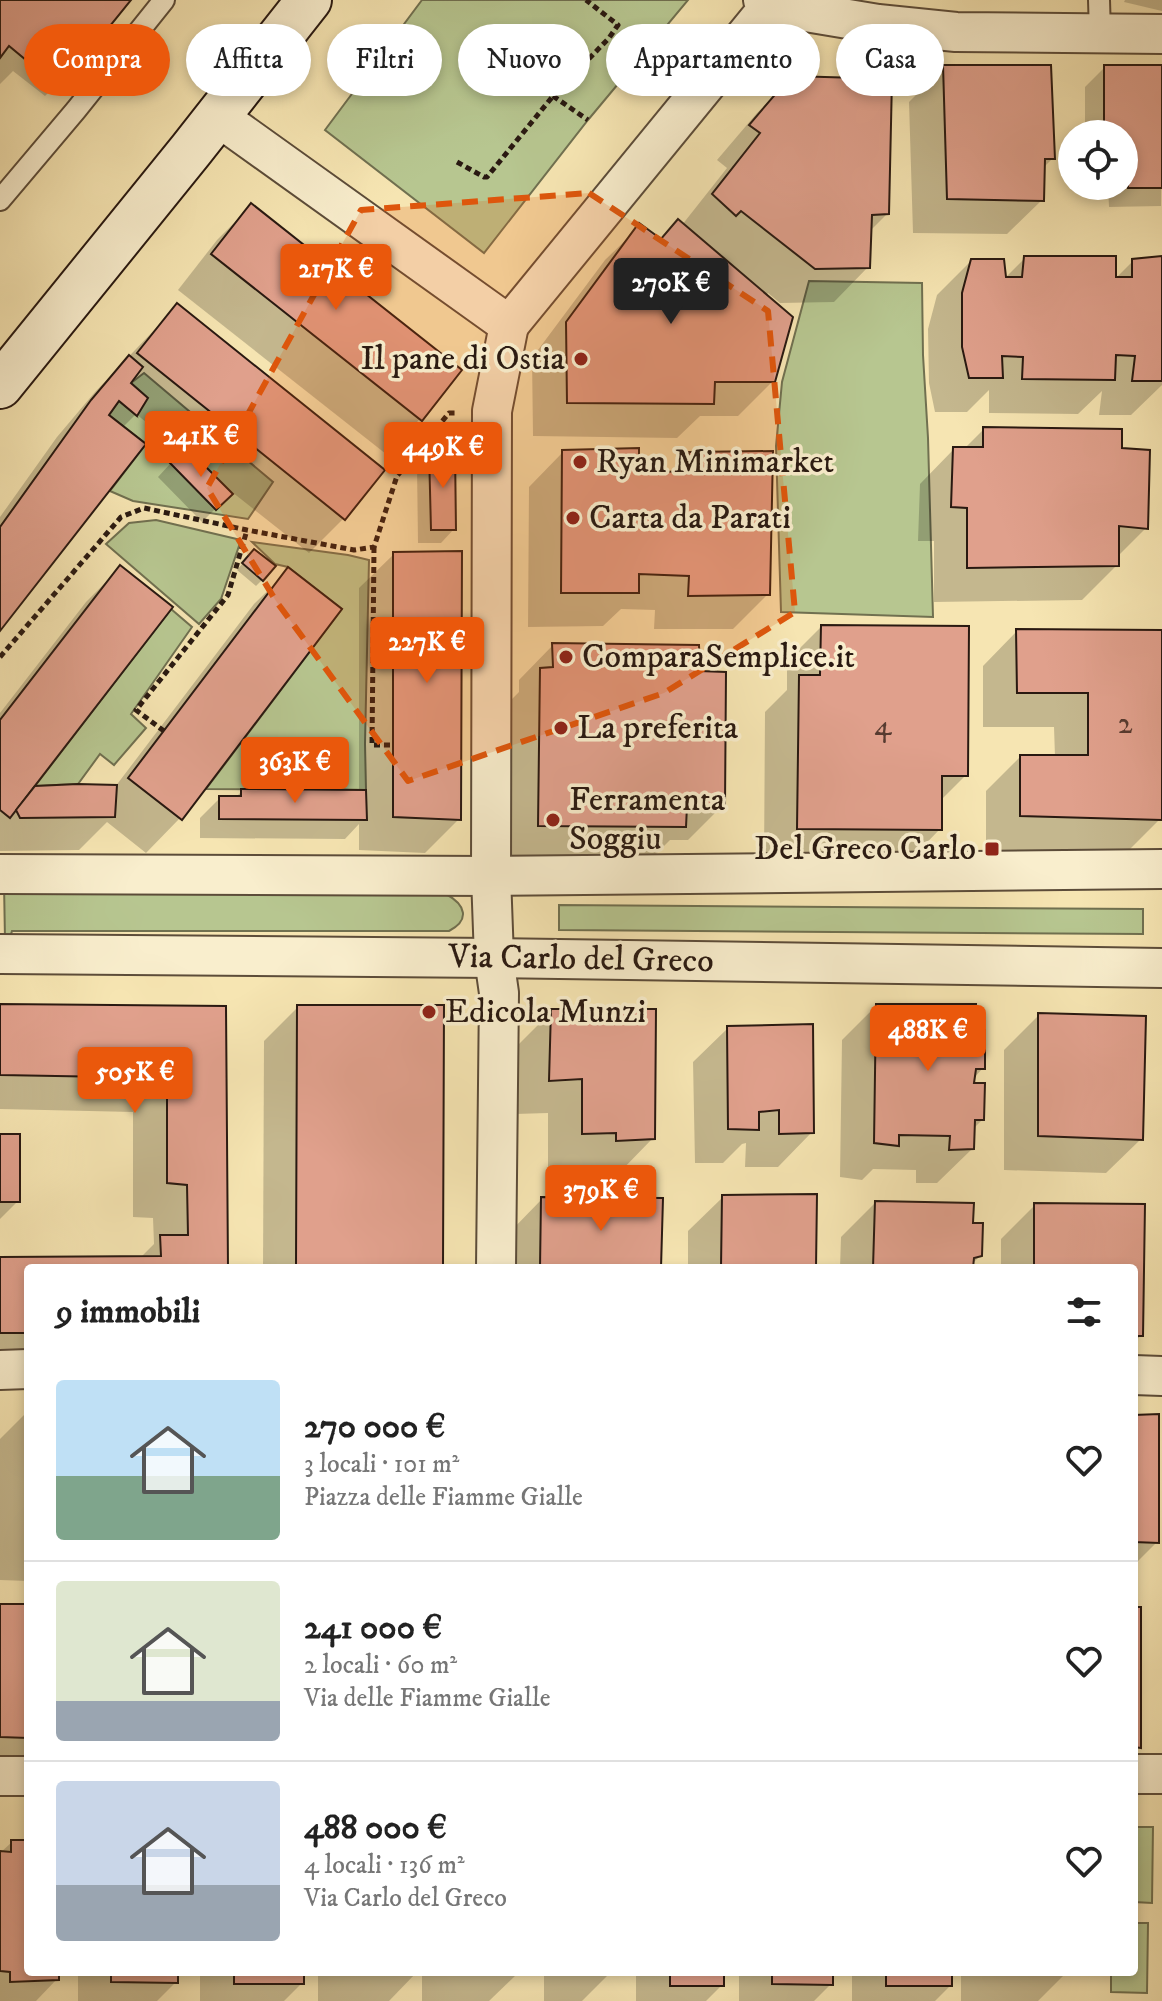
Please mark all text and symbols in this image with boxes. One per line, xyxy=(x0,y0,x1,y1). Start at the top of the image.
chip: Compra xyxy=(24,24,170,96)
chip: Affitta xyxy=(186,24,311,96)
chip: Filtri xyxy=(327,24,442,96)
chip: Nuovo xyxy=(458,24,590,96)
chip: Appartamento xyxy=(606,24,820,96)
chip: Casa xyxy=(836,24,944,96)
map controls xyxy=(1058,120,1138,200)
button: locate xyxy=(1058,120,1138,200)
pin: 217K € xyxy=(271,244,401,312)
text: 217K € xyxy=(298,253,374,286)
pin: 270K € xyxy=(606,258,736,326)
text: 270K € xyxy=(632,267,710,300)
place label: Il pane di Ostia xyxy=(360,338,566,380)
marker: Il pane di Ostia xyxy=(572,350,590,368)
pin: 241K € xyxy=(136,411,266,479)
text: 241K € xyxy=(163,420,239,453)
pin: 449K € xyxy=(378,422,508,490)
text: 449K € xyxy=(402,431,484,464)
place label: Ryan Minimarket xyxy=(596,441,834,483)
marker: Ryan Minimarket xyxy=(571,453,589,471)
place label: Carta da Parati xyxy=(589,497,791,539)
marker: Carta da Parati xyxy=(564,509,582,527)
pin: 227K € xyxy=(362,617,492,685)
text: 227K € xyxy=(388,626,466,659)
place label: ComparaSemplice.it xyxy=(582,636,855,678)
marker: ComparaSemplice.it xyxy=(557,648,575,666)
house number: 2 xyxy=(1118,706,1133,743)
place label: La preferita xyxy=(577,707,739,749)
house number: 4 xyxy=(874,708,892,745)
marker: La preferita xyxy=(552,719,570,737)
pin: 363K € xyxy=(230,737,360,805)
text: 363K € xyxy=(259,746,331,779)
place label: Ferramenta Soggiu xyxy=(569,779,726,860)
marker: Ferramenta Soggiu xyxy=(544,811,562,829)
place label: Del Greco Carlo xyxy=(754,828,976,870)
marker: Del Greco Carlo xyxy=(983,840,1001,858)
street label: Via Carlo del Greco xyxy=(447,936,714,982)
place label: Edicola Munzi xyxy=(445,991,646,1033)
marker: Edicola Munzi xyxy=(420,1003,438,1021)
pin: 488K € xyxy=(863,1005,993,1073)
text: 488K € xyxy=(888,1014,968,1047)
pin: 505K € xyxy=(70,1047,200,1115)
text: 505K € xyxy=(96,1056,174,1089)
pin: 379K € xyxy=(536,1165,666,1233)
text: 379K € xyxy=(563,1174,639,1207)
icon: filters xyxy=(1062,1290,1106,1334)
text: 9 immobili xyxy=(56,1291,200,1333)
text: 270 000 € xyxy=(304,1406,445,1448)
icon: home xyxy=(120,1412,216,1508)
icon: heart xyxy=(1062,1438,1106,1482)
text: 3 locali · 101 m² xyxy=(304,1448,459,1481)
text: Piazza delle Fiamme Gialle xyxy=(304,1481,583,1514)
text: 241 000 € xyxy=(304,1607,442,1649)
icon: home xyxy=(120,1613,216,1709)
icon: heart xyxy=(1062,1639,1106,1683)
text: 2 locali · 60 m² xyxy=(304,1649,457,1682)
text: Via delle Fiamme Gialle xyxy=(304,1682,550,1715)
text: 488 000 € xyxy=(304,1807,447,1849)
icon: home xyxy=(120,1813,216,1909)
icon: heart xyxy=(1062,1839,1106,1883)
text: 4 locali · 136 m² xyxy=(304,1849,465,1882)
text: Via Carlo del Greco xyxy=(304,1882,507,1915)

